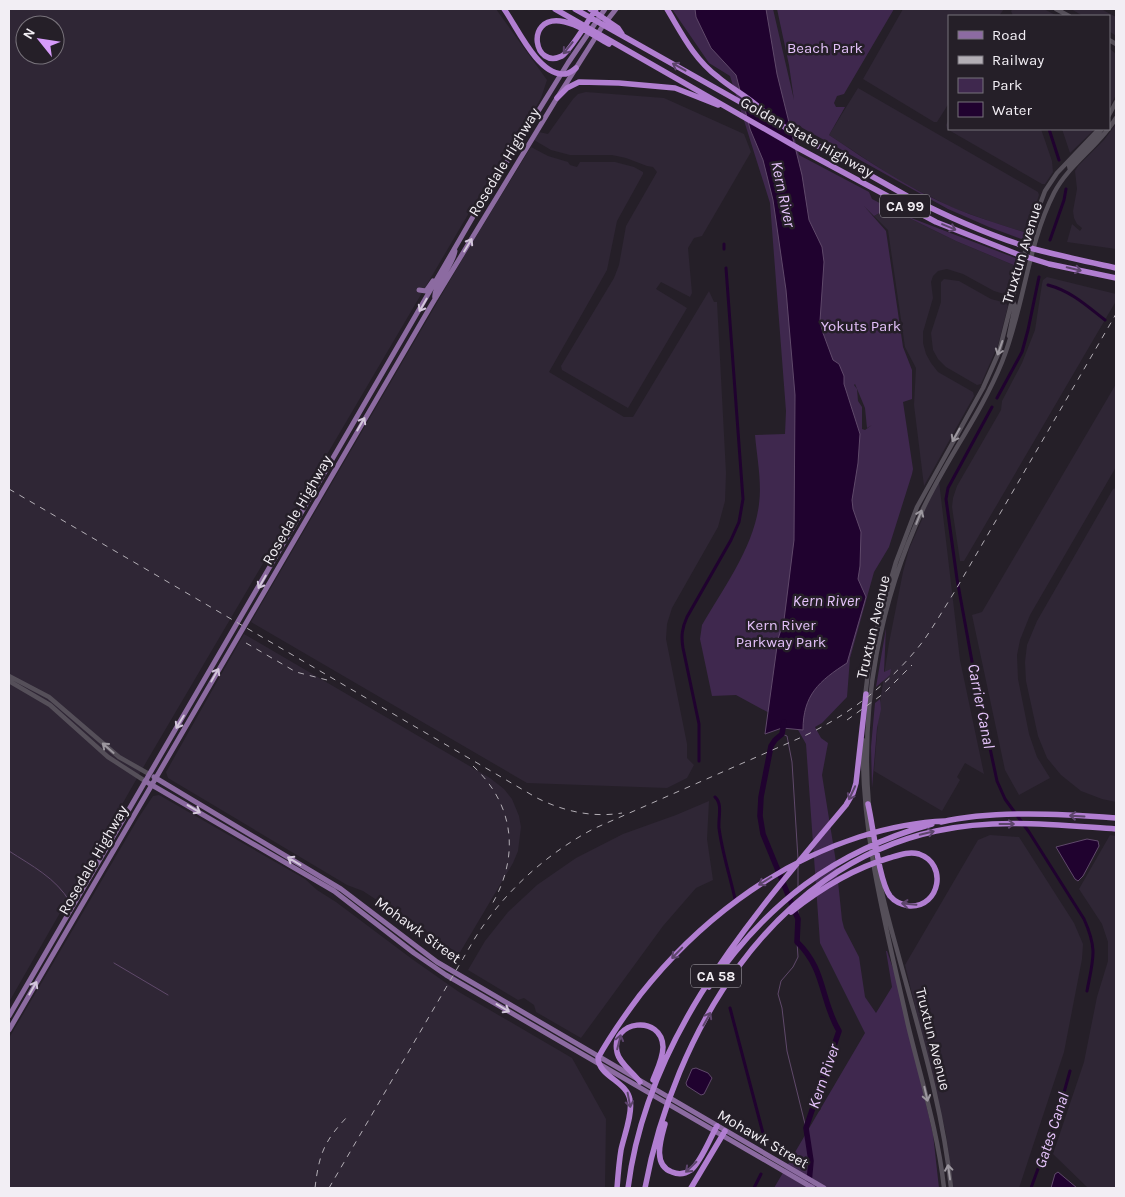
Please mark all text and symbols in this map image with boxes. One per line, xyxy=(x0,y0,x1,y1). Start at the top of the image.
north arrow xyxy=(15,15,65,65)
legend xyxy=(948,15,1110,130)
text: N xyxy=(19,25,39,42)
text: Road xyxy=(992,26,1027,44)
park label: Beach Park xyxy=(787,39,863,57)
one-way arrow xyxy=(563,42,574,55)
text: Railway xyxy=(992,51,1044,69)
one-way arrow xyxy=(672,62,687,71)
text: Park xyxy=(992,76,1022,94)
street label: Golden State Highway xyxy=(737,93,877,181)
text: Water xyxy=(992,101,1033,119)
street label: Rosedale Highway xyxy=(464,104,544,220)
water label: Kern River xyxy=(767,159,800,229)
road number: CA 99 xyxy=(880,195,930,218)
street label: Truxtun Avenue xyxy=(998,200,1046,306)
one-way arrow xyxy=(942,224,957,233)
one-way arrow xyxy=(463,238,473,252)
one-way arrow xyxy=(1066,265,1082,275)
one-way arrow xyxy=(417,298,427,312)
park label: Yokuts Park xyxy=(821,317,901,335)
one-way arrow xyxy=(995,340,1004,356)
one-way arrow xyxy=(357,417,367,432)
one-way arrow xyxy=(951,427,961,442)
street label: Rosedale Highway xyxy=(258,452,336,568)
one-way arrow xyxy=(916,510,925,525)
one-way arrow xyxy=(256,574,266,589)
street label: Truxtun Avenue xyxy=(852,574,894,680)
water label: Kern River xyxy=(792,591,860,610)
park label: Kern River Parkway Park xyxy=(736,616,826,651)
water label: Carrier Canal xyxy=(964,662,999,750)
one-way arrow xyxy=(211,668,221,683)
one-way arrow xyxy=(174,715,184,729)
one-way arrow xyxy=(102,743,115,754)
one-way arrow xyxy=(846,786,856,801)
street label: Rosedale Highway xyxy=(54,802,132,918)
one-way arrow xyxy=(186,805,200,815)
one-way arrow xyxy=(1069,811,1085,820)
one-way arrow xyxy=(999,819,1015,829)
one-way arrow xyxy=(918,828,934,837)
one-way arrow xyxy=(288,855,302,865)
one-way arrow xyxy=(759,876,773,886)
street label: Mohawk Street xyxy=(371,893,465,968)
one-way arrow xyxy=(902,900,918,909)
one-way arrow xyxy=(671,947,683,959)
road number: CA 58 xyxy=(691,964,741,988)
one-way arrow xyxy=(29,981,39,995)
street label: Truxtun Avenue xyxy=(912,986,954,1092)
one-way arrow xyxy=(495,1004,509,1014)
one-way arrow xyxy=(702,1012,712,1026)
one-way arrow xyxy=(615,1034,624,1050)
water label: Kern River xyxy=(804,1041,844,1111)
one-way arrow xyxy=(922,1085,931,1101)
water label: Gates Canal xyxy=(1030,1090,1073,1171)
one-way arrow xyxy=(624,1091,634,1107)
street label: Mohawk Street xyxy=(714,1106,812,1173)
one-way arrow xyxy=(685,1161,697,1173)
one-way arrow xyxy=(944,1164,954,1180)

